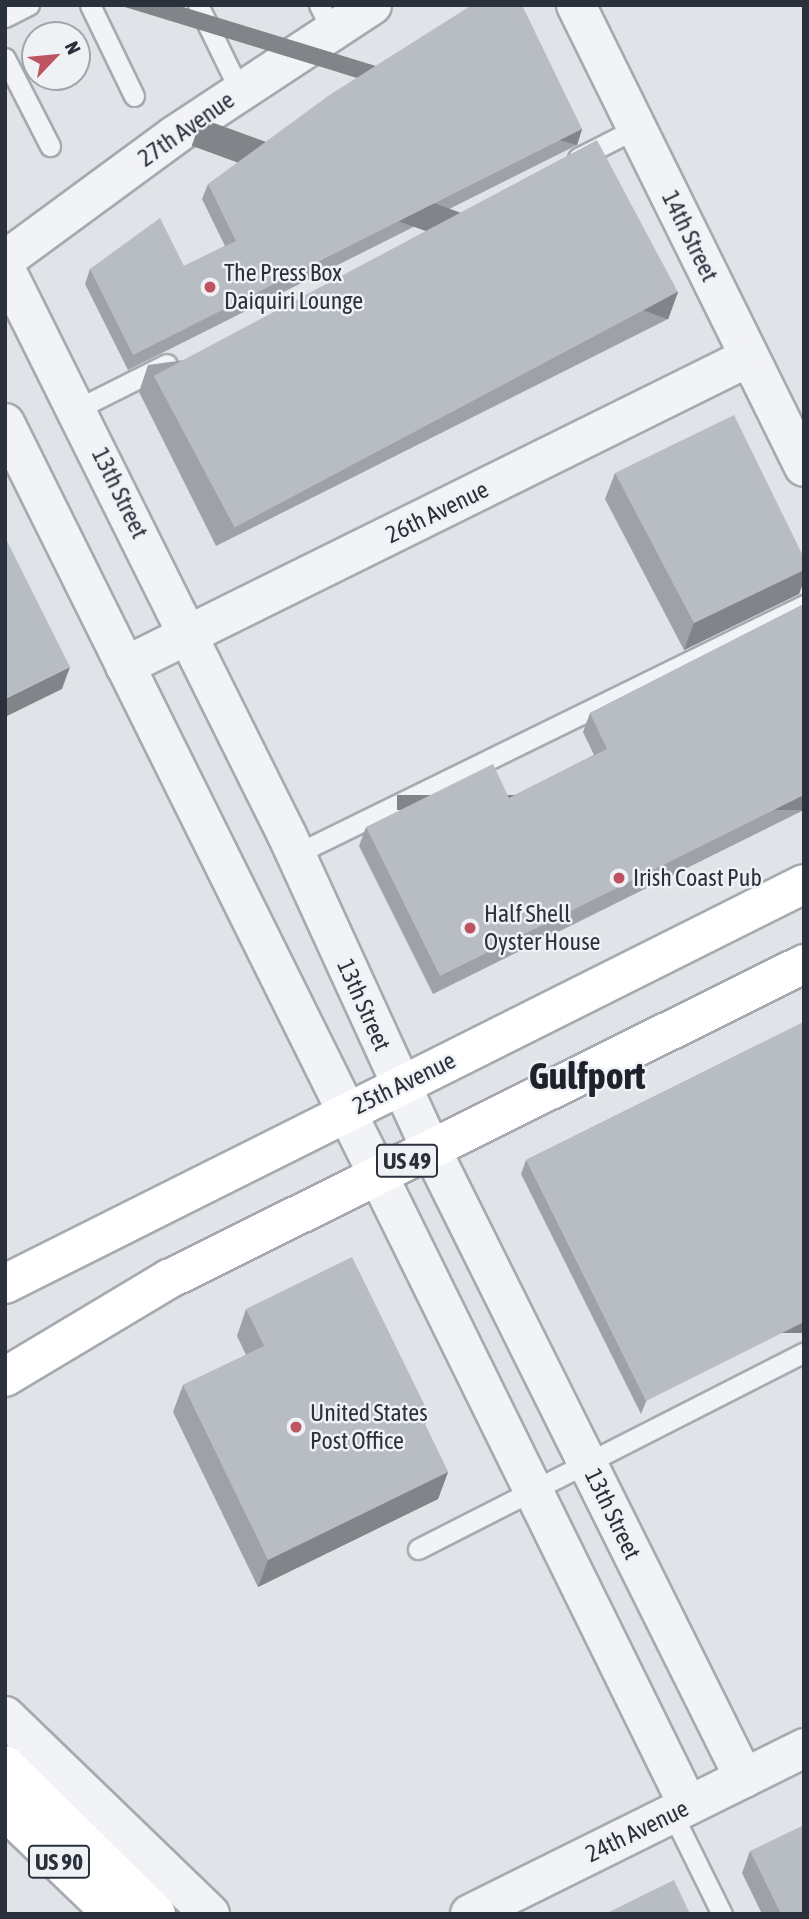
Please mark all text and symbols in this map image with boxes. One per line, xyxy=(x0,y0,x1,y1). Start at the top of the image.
north arrow xyxy=(21,21,91,91)
text: N xyxy=(61,38,85,58)
street label: 27th Avenue xyxy=(132,85,240,173)
street label: 14th Street xyxy=(656,186,724,286)
place label: The Press Box Daiquiri Lounge xyxy=(224,259,363,315)
marker: The Press Box Daiquiri Lounge xyxy=(202,279,218,295)
street label: 13th Street xyxy=(86,443,154,543)
street label: 26th Avenue xyxy=(381,475,493,549)
place label: Irish Coast Pub xyxy=(633,864,762,892)
marker: Irish Coast Pub xyxy=(611,870,627,886)
place label: Half Shell Oyster House xyxy=(484,900,600,956)
marker: Half Shell Oyster House xyxy=(462,920,478,936)
street label: 13th Street xyxy=(331,955,397,1055)
street label: 25th Avenue xyxy=(348,1046,460,1120)
district label: Gulfport xyxy=(529,1053,645,1099)
road number: US 49 xyxy=(376,1142,438,1180)
place label: United States Post Office xyxy=(310,1399,428,1455)
marker: United States Post Office xyxy=(288,1419,304,1435)
street label: 13th Street xyxy=(579,1464,647,1564)
street label: 24th Avenue xyxy=(581,1794,693,1868)
road number: US 90 xyxy=(28,1842,90,1882)

